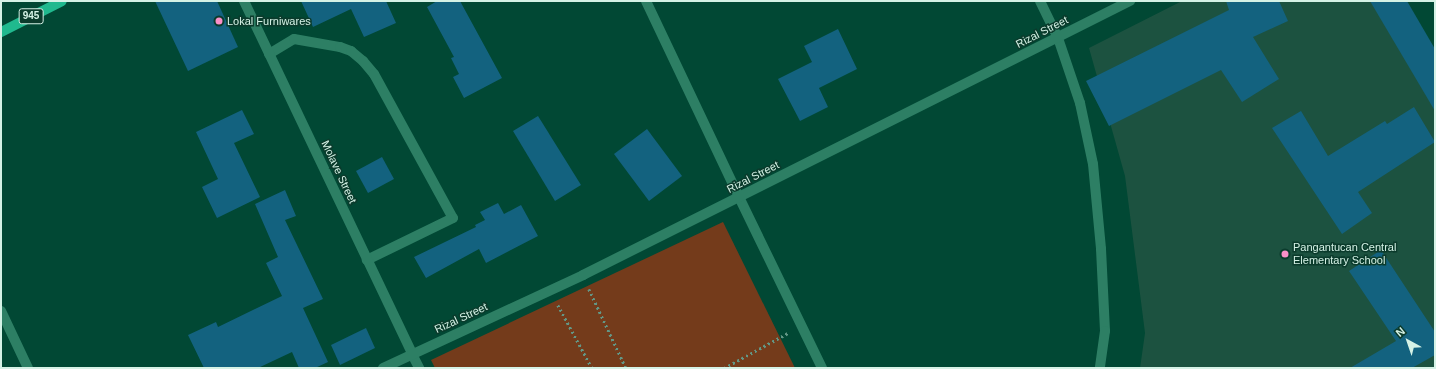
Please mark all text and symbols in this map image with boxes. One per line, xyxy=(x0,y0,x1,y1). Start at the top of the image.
road number: 945 xyxy=(18,8,44,24)
street label: Rizal Street xyxy=(1014,13,1070,51)
place label: Lokal Furniwares xyxy=(227,14,311,28)
marker: Lokal Furniwares xyxy=(214,16,224,26)
street label: Molave Street xyxy=(319,138,359,206)
street label: Rizal Street xyxy=(725,158,781,196)
place label: Pangantucan Central Elementary School xyxy=(1293,241,1396,267)
marker: Pangantucan Central Elementary School xyxy=(1280,249,1290,259)
street label: Rizal Street xyxy=(432,300,490,336)
north arrow xyxy=(1388,321,1428,361)
text: N xyxy=(1393,325,1407,339)

